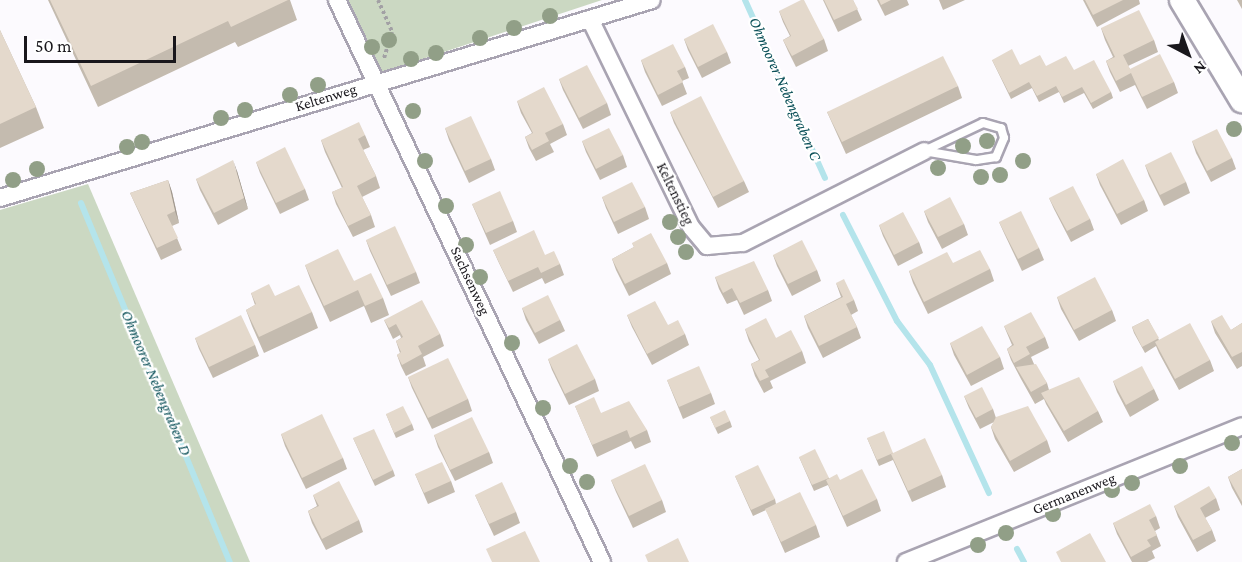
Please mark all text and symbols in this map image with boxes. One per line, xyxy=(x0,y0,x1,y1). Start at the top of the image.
water label: Ohmoorer Nebengraben C xyxy=(745,14,825,164)
scale bar xyxy=(27,24,178,62)
north arrow xyxy=(1158,24,1218,84)
text: 50 m xyxy=(35,36,72,56)
text: N xyxy=(1190,58,1210,78)
street label: Keltenweg xyxy=(293,80,359,116)
street label: Keltenstieg xyxy=(652,160,698,228)
street label: Sachsenweg xyxy=(446,244,494,318)
water label: Ohmoorer Nebengraben D xyxy=(117,307,195,459)
street label: Germanenweg xyxy=(1030,469,1118,519)

